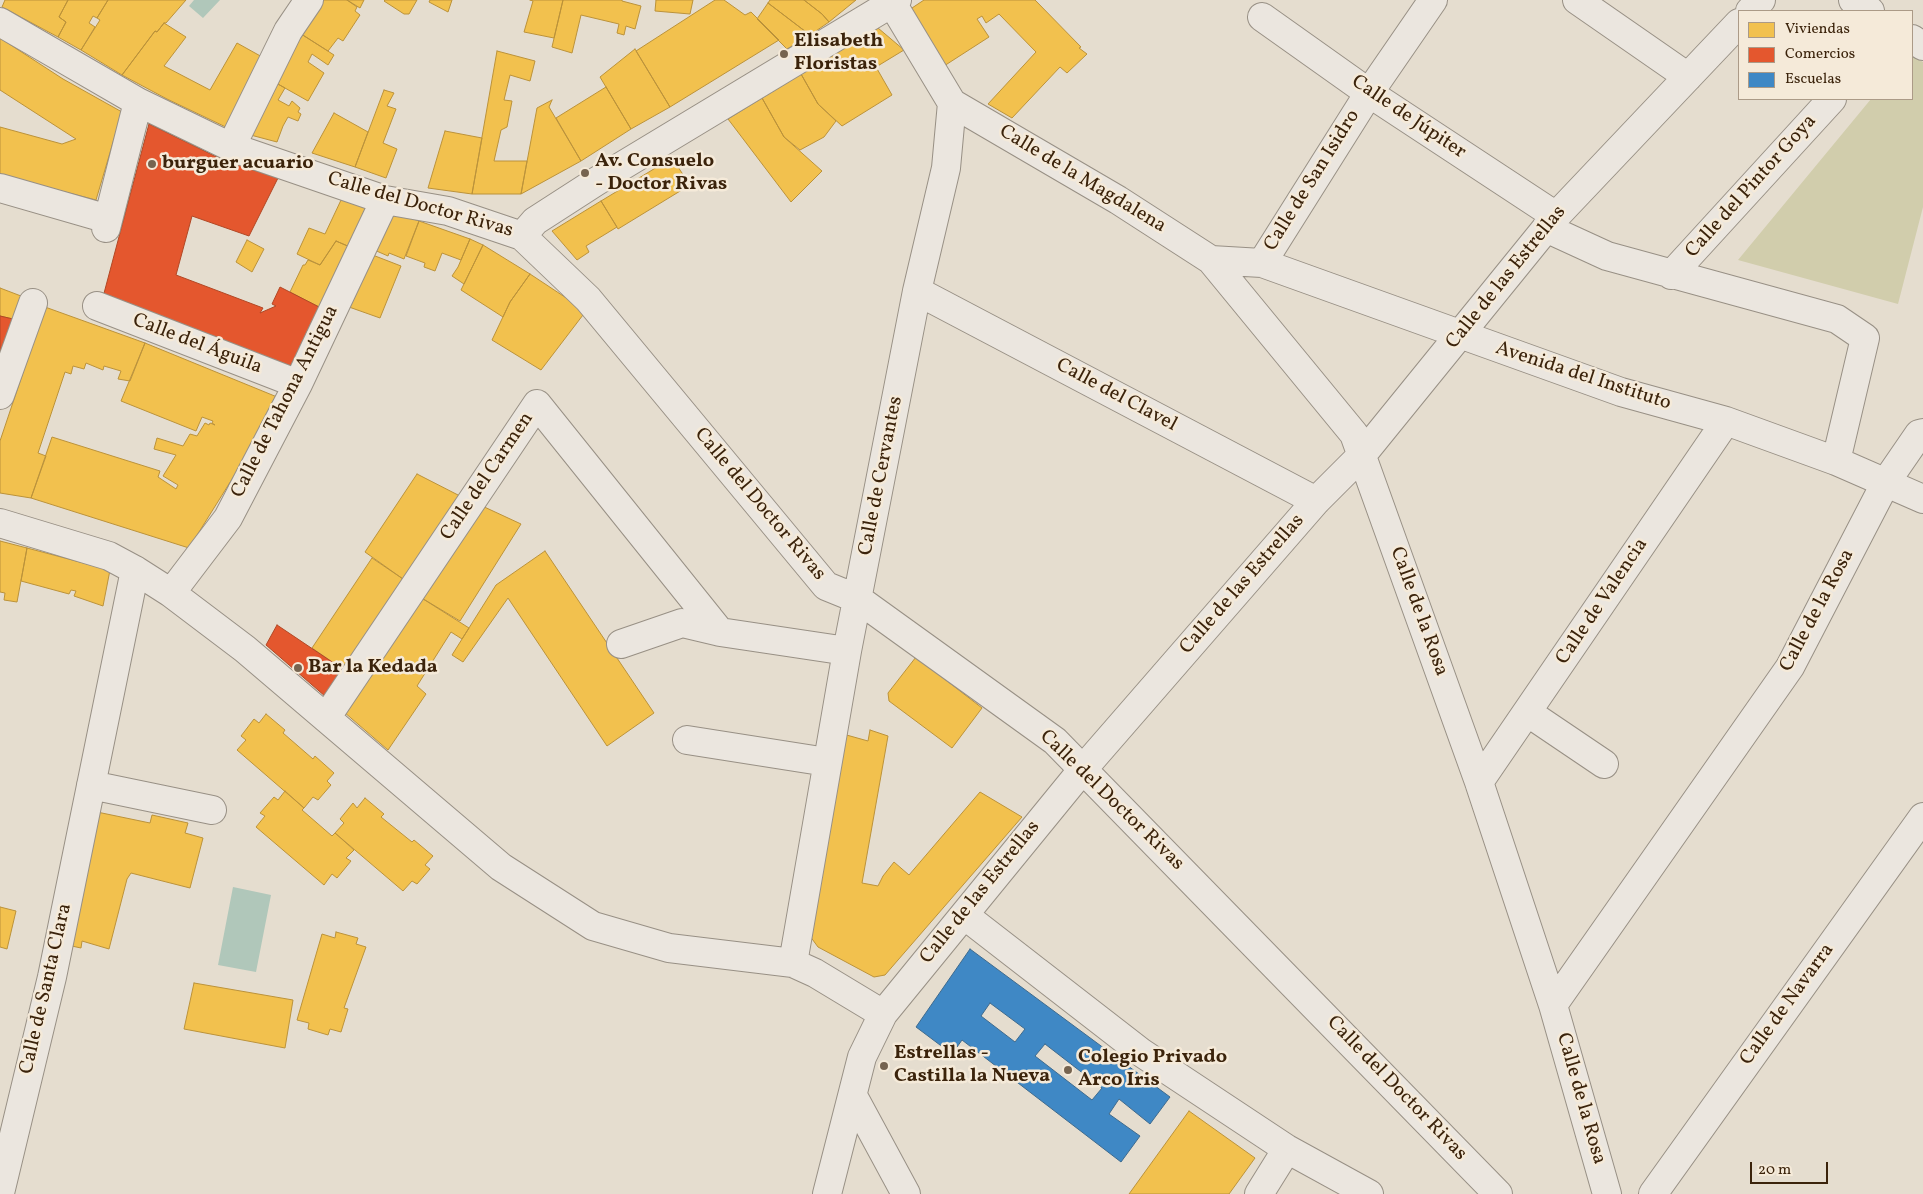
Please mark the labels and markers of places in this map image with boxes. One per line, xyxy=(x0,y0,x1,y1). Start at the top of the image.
place label: Elisabeth Floristas xyxy=(794,30,883,77)
marker: Elisabeth Floristas xyxy=(778,48,790,60)
place label: Av. Consuelo - Doctor Rivas xyxy=(595,150,727,197)
place label: burguer acuario xyxy=(162,152,314,176)
marker: burguer acuario xyxy=(146,158,158,170)
marker: Av. Consuelo - Doctor Rivas xyxy=(579,167,591,179)
place label: Bar la Kedada xyxy=(308,656,438,680)
marker: Bar la Kedada xyxy=(292,662,304,674)
place label: Estrellas - Castilla la Nueva xyxy=(894,1042,1050,1089)
place label: Colegio Privado Arco Iris xyxy=(1078,1046,1227,1093)
marker: Estrellas - Castilla la Nueva xyxy=(878,1060,890,1072)
marker: Colegio Privado Arco Iris xyxy=(1062,1064,1074,1076)

